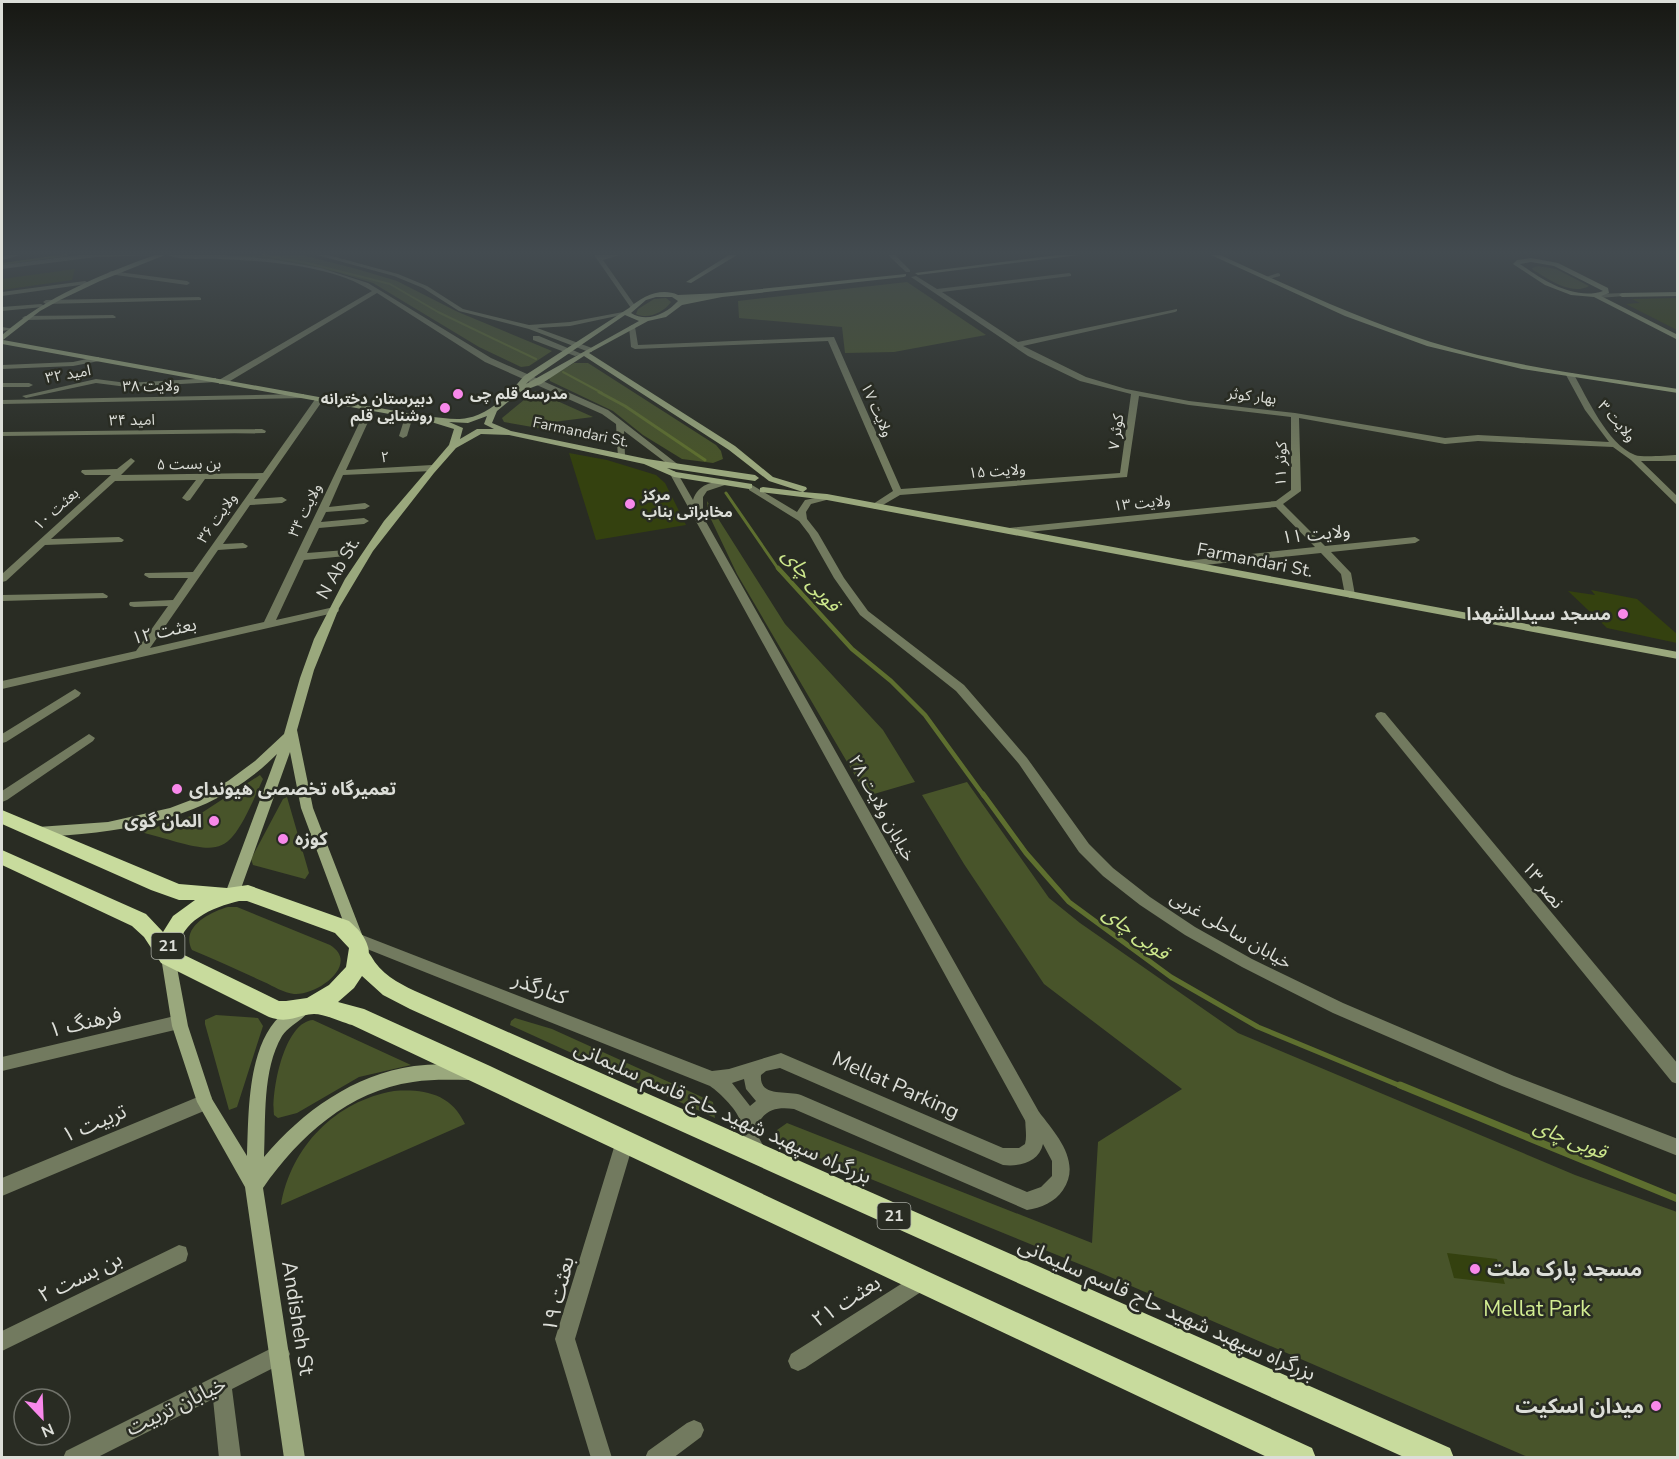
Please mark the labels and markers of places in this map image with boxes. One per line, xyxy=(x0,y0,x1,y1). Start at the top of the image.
place label: مدرسه قلم چی xyxy=(470,384,568,405)
marker: مدرسه قلم چی xyxy=(451,387,465,401)
place label: دبیرستان دخترانه روشنایی قلم xyxy=(321,389,433,427)
marker: دبیرستان دخترانه روشنایی قلم xyxy=(438,401,452,415)
place label: مرکز مخابراتی بناب xyxy=(641,485,733,522)
marker: مرکز مخابراتی بناب xyxy=(623,497,637,511)
place label: مسجد سیدالشهدا xyxy=(1466,602,1611,626)
marker: مسجد سیدالشهدا xyxy=(1616,607,1630,621)
place label: تعمیرگاه تخصصی هیوندای xyxy=(189,777,397,801)
marker: تعمیرگاه تخصصی هیوندای xyxy=(170,782,184,796)
place label: المان گوی xyxy=(124,809,202,833)
marker: المان گوی xyxy=(207,814,221,828)
place label: کوزه xyxy=(295,827,329,851)
marker: کوزه xyxy=(276,832,290,846)
place label: مسجد پارک ملت xyxy=(1487,1255,1642,1283)
marker: مسجد پارک ملت xyxy=(1468,1262,1482,1276)
place label: میدان اسکیت xyxy=(1515,1392,1644,1420)
marker: میدان اسکیت xyxy=(1649,1399,1663,1413)

